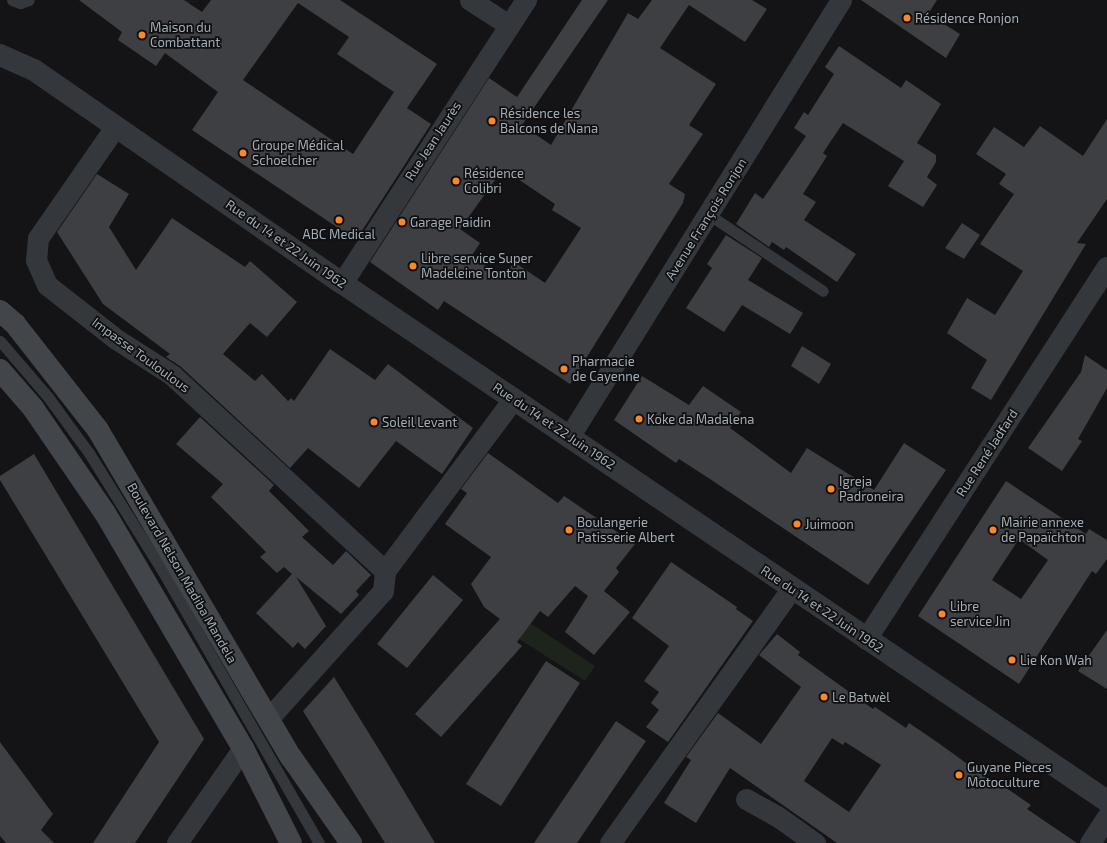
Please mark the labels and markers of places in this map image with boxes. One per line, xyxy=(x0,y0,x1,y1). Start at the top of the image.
place label: Résidence Ronjon xyxy=(915,10,1019,26)
marker: Résidence Ronjon xyxy=(902,13,912,23)
place label: Maison du Combattant xyxy=(150,20,220,51)
marker: Maison du Combattant xyxy=(137,30,147,40)
place label: Résidence les Balcons de Nana xyxy=(500,106,598,137)
marker: Résidence les Balcons de Nana xyxy=(487,116,497,126)
place label: Groupe Médical Schoelcher xyxy=(252,138,344,169)
marker: Groupe Médical Schoelcher xyxy=(237,147,249,159)
place label: Résidence Colibri xyxy=(464,166,524,197)
marker: Résidence Colibri xyxy=(451,176,461,186)
place label: Garage Paidin xyxy=(410,214,491,230)
marker: ABC Medical xyxy=(334,215,344,225)
marker: Garage Paidin xyxy=(397,217,407,227)
place label: ABC Medical xyxy=(303,226,375,242)
place label: Libre service Super Madeleine Tonton xyxy=(421,251,533,282)
marker: Libre service Super Madeleine Tonton xyxy=(408,261,418,271)
place label: Pharmacie de Cayenne xyxy=(572,354,640,385)
marker: Pharmacie de Cayenne xyxy=(559,364,569,374)
place label: Koke da Madalena xyxy=(647,411,754,427)
place label: Soleil Levant xyxy=(382,414,458,430)
marker: Koke da Madalena xyxy=(634,414,644,424)
marker: Soleil Levant xyxy=(369,417,379,427)
place label: Igreja Padroneira xyxy=(839,474,904,505)
marker: Igreja Padroneira xyxy=(826,484,836,494)
place label: Boulangerie Patisserie Albert xyxy=(577,515,675,546)
place label: Mairie annexe de Papaïchton xyxy=(1001,515,1085,546)
place label: Juimoon xyxy=(805,516,854,532)
marker: Juimoon xyxy=(792,519,802,529)
marker: Boulangerie Patisserie Albert xyxy=(564,525,574,535)
marker: Mairie annexe de Papaïchton xyxy=(988,525,998,535)
place label: Libre service Jin xyxy=(950,599,1010,630)
marker: Libre service Jin xyxy=(937,609,947,619)
place label: Lie Kon Wah xyxy=(1020,652,1092,668)
marker: Lie Kon Wah xyxy=(1007,655,1017,665)
place label: Le Batwèl xyxy=(832,689,890,705)
marker: Le Batwèl xyxy=(819,692,829,702)
place label: Guyane Pieces Motoculture xyxy=(967,760,1052,791)
marker: Guyane Pieces Motoculture xyxy=(954,770,964,780)

